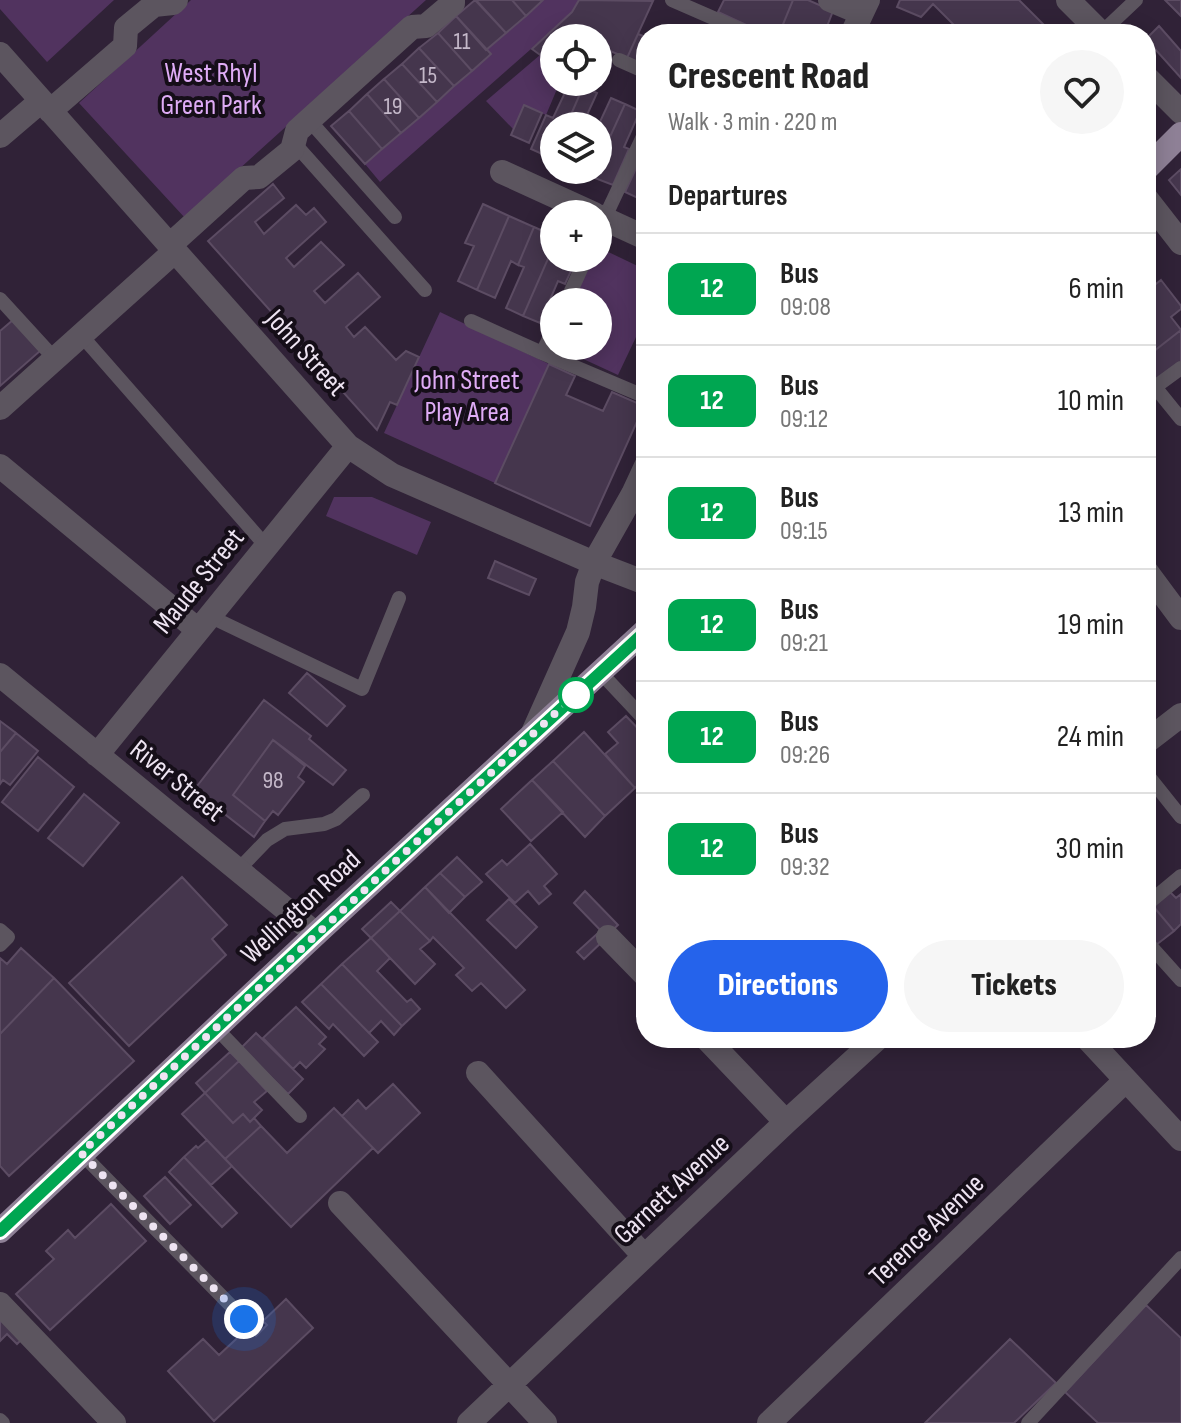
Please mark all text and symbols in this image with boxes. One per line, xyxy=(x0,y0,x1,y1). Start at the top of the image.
map controls xyxy=(540,24,612,360)
button: locate xyxy=(540,24,612,96)
house number: 11 xyxy=(454,27,471,56)
button: heart xyxy=(1040,50,1124,134)
text: Crescent Road xyxy=(668,54,869,99)
park label: West Rhyl Green Park xyxy=(160,57,262,122)
house number: 15 xyxy=(419,61,437,90)
house number: 19 xyxy=(383,92,403,121)
text: Walk · 3 min · 220 m xyxy=(668,107,837,138)
button: layers xyxy=(540,112,612,184)
text: Departures xyxy=(668,178,788,214)
button: + xyxy=(540,200,612,272)
text: Bus xyxy=(780,256,819,292)
text: 6 min xyxy=(1068,271,1124,307)
text: 12 xyxy=(700,272,724,305)
button: − xyxy=(540,288,612,360)
text: 09:08 xyxy=(780,292,831,323)
street label: John Street xyxy=(258,302,353,403)
park label: John Street Play Area xyxy=(414,364,519,429)
text: Bus xyxy=(780,368,819,404)
text: 10 min xyxy=(1058,383,1124,419)
text: 12 xyxy=(700,384,724,417)
text: 09:12 xyxy=(780,404,828,435)
text: Bus xyxy=(780,480,819,516)
text: 13 min xyxy=(1058,495,1124,531)
text: 12 xyxy=(700,496,724,529)
text: 09:15 xyxy=(780,516,828,547)
street label: Maude Street xyxy=(147,522,251,640)
text: Bus xyxy=(780,592,819,628)
text: 19 min xyxy=(1058,607,1124,643)
text: 12 xyxy=(700,608,724,641)
text: 09:21 xyxy=(780,628,828,659)
unlabelled marker xyxy=(559,678,593,712)
text: Bus xyxy=(780,704,819,740)
text: 24 min xyxy=(1057,719,1124,755)
text: 12 xyxy=(700,720,724,753)
street label: River Street xyxy=(123,733,231,829)
text: 09:26 xyxy=(780,740,830,771)
house number: 98 xyxy=(262,766,284,795)
text: Bus xyxy=(780,816,819,852)
text: 30 min xyxy=(1056,831,1124,867)
text: 12 xyxy=(700,832,724,865)
street label: Wellington Road xyxy=(234,843,368,971)
text: 09:32 xyxy=(780,852,830,883)
button: Directions xyxy=(668,940,888,1032)
button: Tickets xyxy=(904,940,1124,1032)
street label: Garnett Avenue xyxy=(607,1127,737,1251)
street label: Terence Avenue xyxy=(863,1167,991,1293)
your location xyxy=(224,1299,264,1339)

